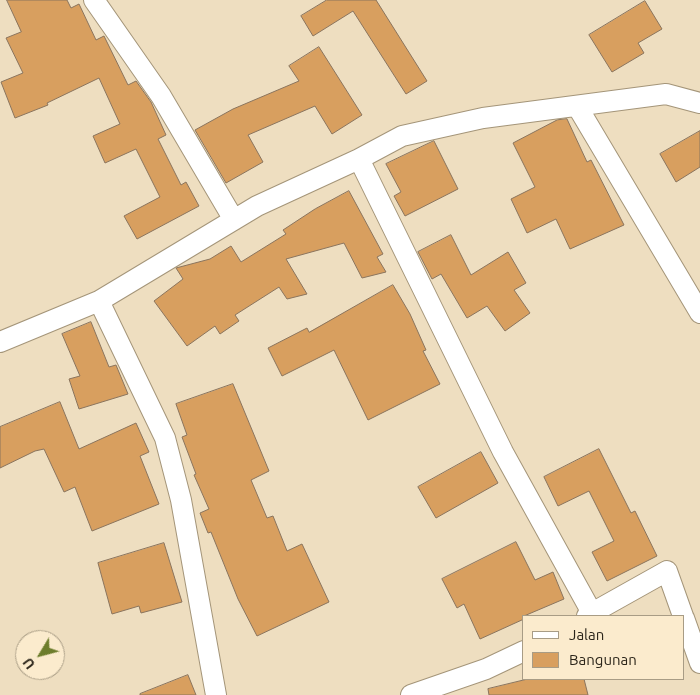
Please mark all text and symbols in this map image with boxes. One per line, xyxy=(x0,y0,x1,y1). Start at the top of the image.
legend xyxy=(522,615,685,680)
text: Jalan xyxy=(569,626,604,643)
north arrow xyxy=(15,630,65,680)
text: Bangunan xyxy=(569,651,637,668)
text: U xyxy=(19,655,38,672)

